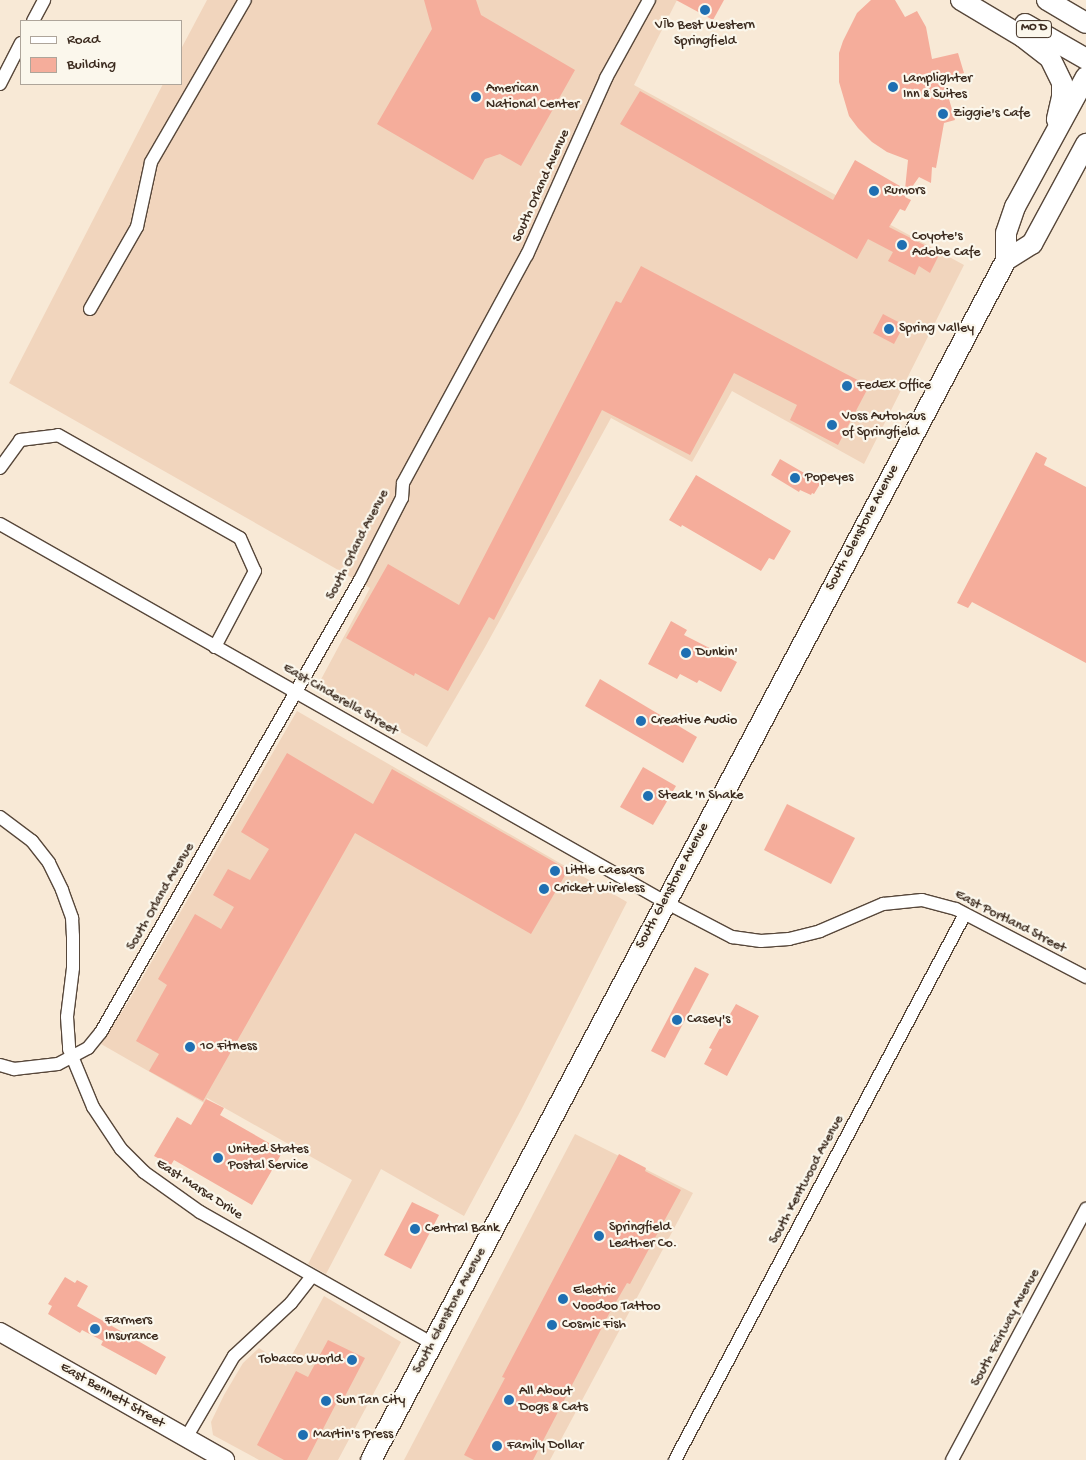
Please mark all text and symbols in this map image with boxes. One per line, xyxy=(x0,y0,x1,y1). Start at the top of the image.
marker: Vīb Best Western Springfield xyxy=(699,4,711,16)
place label: Vīb Best Western Springfield xyxy=(655,18,755,50)
legend xyxy=(20,20,182,85)
road number: MO D xyxy=(1015,20,1053,38)
text: Road xyxy=(67,31,100,49)
text: Building xyxy=(67,56,116,74)
place label: Lamplighter Inn & Suites xyxy=(903,71,972,104)
place label: American National Center xyxy=(486,81,579,114)
marker: Lamplighter Inn & Suites xyxy=(887,81,899,93)
marker: American National Center xyxy=(470,91,482,103)
place label: Ziggie's Cafe xyxy=(953,106,1030,122)
marker: Ziggie's Cafe xyxy=(937,108,949,120)
street label: South Orland Avenue xyxy=(510,127,574,245)
place label: Rumors xyxy=(884,183,925,199)
marker: Rumors xyxy=(868,185,880,197)
place label: Coyote's Adobe Cafe xyxy=(912,229,981,262)
marker: Coyote's Adobe Cafe xyxy=(896,239,908,251)
place label: Spring Valley xyxy=(899,321,974,337)
marker: Spring Valley xyxy=(883,323,895,335)
place label: FedEx Office xyxy=(857,378,931,394)
marker: FedEx Office xyxy=(841,380,853,392)
place label: Voss Autohaus of Springfield xyxy=(842,409,926,442)
marker: Voss Autohaus of Springfield xyxy=(826,419,838,431)
street label: South Glenstone Avenue xyxy=(823,462,903,594)
place label: Popeyes xyxy=(805,470,853,486)
marker: Popeyes xyxy=(789,472,801,484)
street label: South Orland Avenue xyxy=(323,487,393,603)
place label: Dunkin' xyxy=(696,645,738,661)
marker: Dunkin' xyxy=(680,647,692,659)
street label: East Cinderella Street xyxy=(279,660,401,740)
place label: Creative Audio xyxy=(651,713,737,729)
marker: Creative Audio xyxy=(635,715,647,727)
place label: Steak 'n Shake xyxy=(658,788,744,804)
marker: Steak 'n Shake xyxy=(642,790,654,802)
street label: South Glenstone Avenue xyxy=(633,820,713,952)
street label: South Orland Avenue xyxy=(123,840,199,954)
place label: Little Caesars xyxy=(565,863,644,879)
marker: Little Caesars xyxy=(549,865,561,877)
place label: Cricket Wireless xyxy=(554,881,645,897)
marker: Cricket Wireless xyxy=(538,883,550,895)
street label: East Portland Street xyxy=(952,887,1068,957)
place label: Casey's xyxy=(687,1012,730,1028)
marker: Casey's xyxy=(671,1014,683,1026)
place label: 10 Fitness xyxy=(200,1039,257,1055)
marker: 10 Fitness xyxy=(184,1041,196,1053)
street label: South Kentwood Avenue xyxy=(766,1113,848,1247)
place label: United States Postal Service xyxy=(228,1142,308,1174)
marker: United States Postal Service xyxy=(212,1152,224,1164)
street label: East Marsa Drive xyxy=(153,1156,245,1224)
place label: Springfield Leather Co. xyxy=(609,1220,677,1252)
place label: Central Bank xyxy=(425,1221,499,1237)
marker: Central Bank xyxy=(409,1223,421,1235)
marker: Springfield Leather Co. xyxy=(593,1230,605,1242)
street label: South Glenstone Avenue xyxy=(410,1245,490,1377)
street label: South Fairway Avenue xyxy=(968,1266,1044,1390)
place label: Electric Voodoo Tattoo xyxy=(573,1283,660,1315)
marker: Electric Voodoo Tattoo xyxy=(557,1293,569,1305)
place label: Farmers Insurance xyxy=(105,1313,158,1345)
place label: Cosmic Fish xyxy=(562,1317,626,1333)
marker: Cosmic Fish xyxy=(546,1319,558,1331)
marker: Farmers Insurance xyxy=(89,1323,101,1335)
place label: Tobacco World xyxy=(259,1352,342,1368)
marker: Tobacco World xyxy=(346,1354,358,1366)
street label: East Bennett Street xyxy=(57,1359,167,1433)
place label: All About Dogs & Cats xyxy=(519,1384,588,1416)
place label: Sun Tan City xyxy=(336,1393,405,1409)
marker: All About Dogs & Cats xyxy=(503,1394,515,1406)
marker: Sun Tan City xyxy=(320,1395,332,1407)
place label: Martin's Press xyxy=(313,1427,393,1443)
marker: Martin's Press xyxy=(297,1429,309,1441)
place label: Family Dollar xyxy=(507,1438,583,1454)
marker: Family Dollar xyxy=(491,1440,503,1452)

